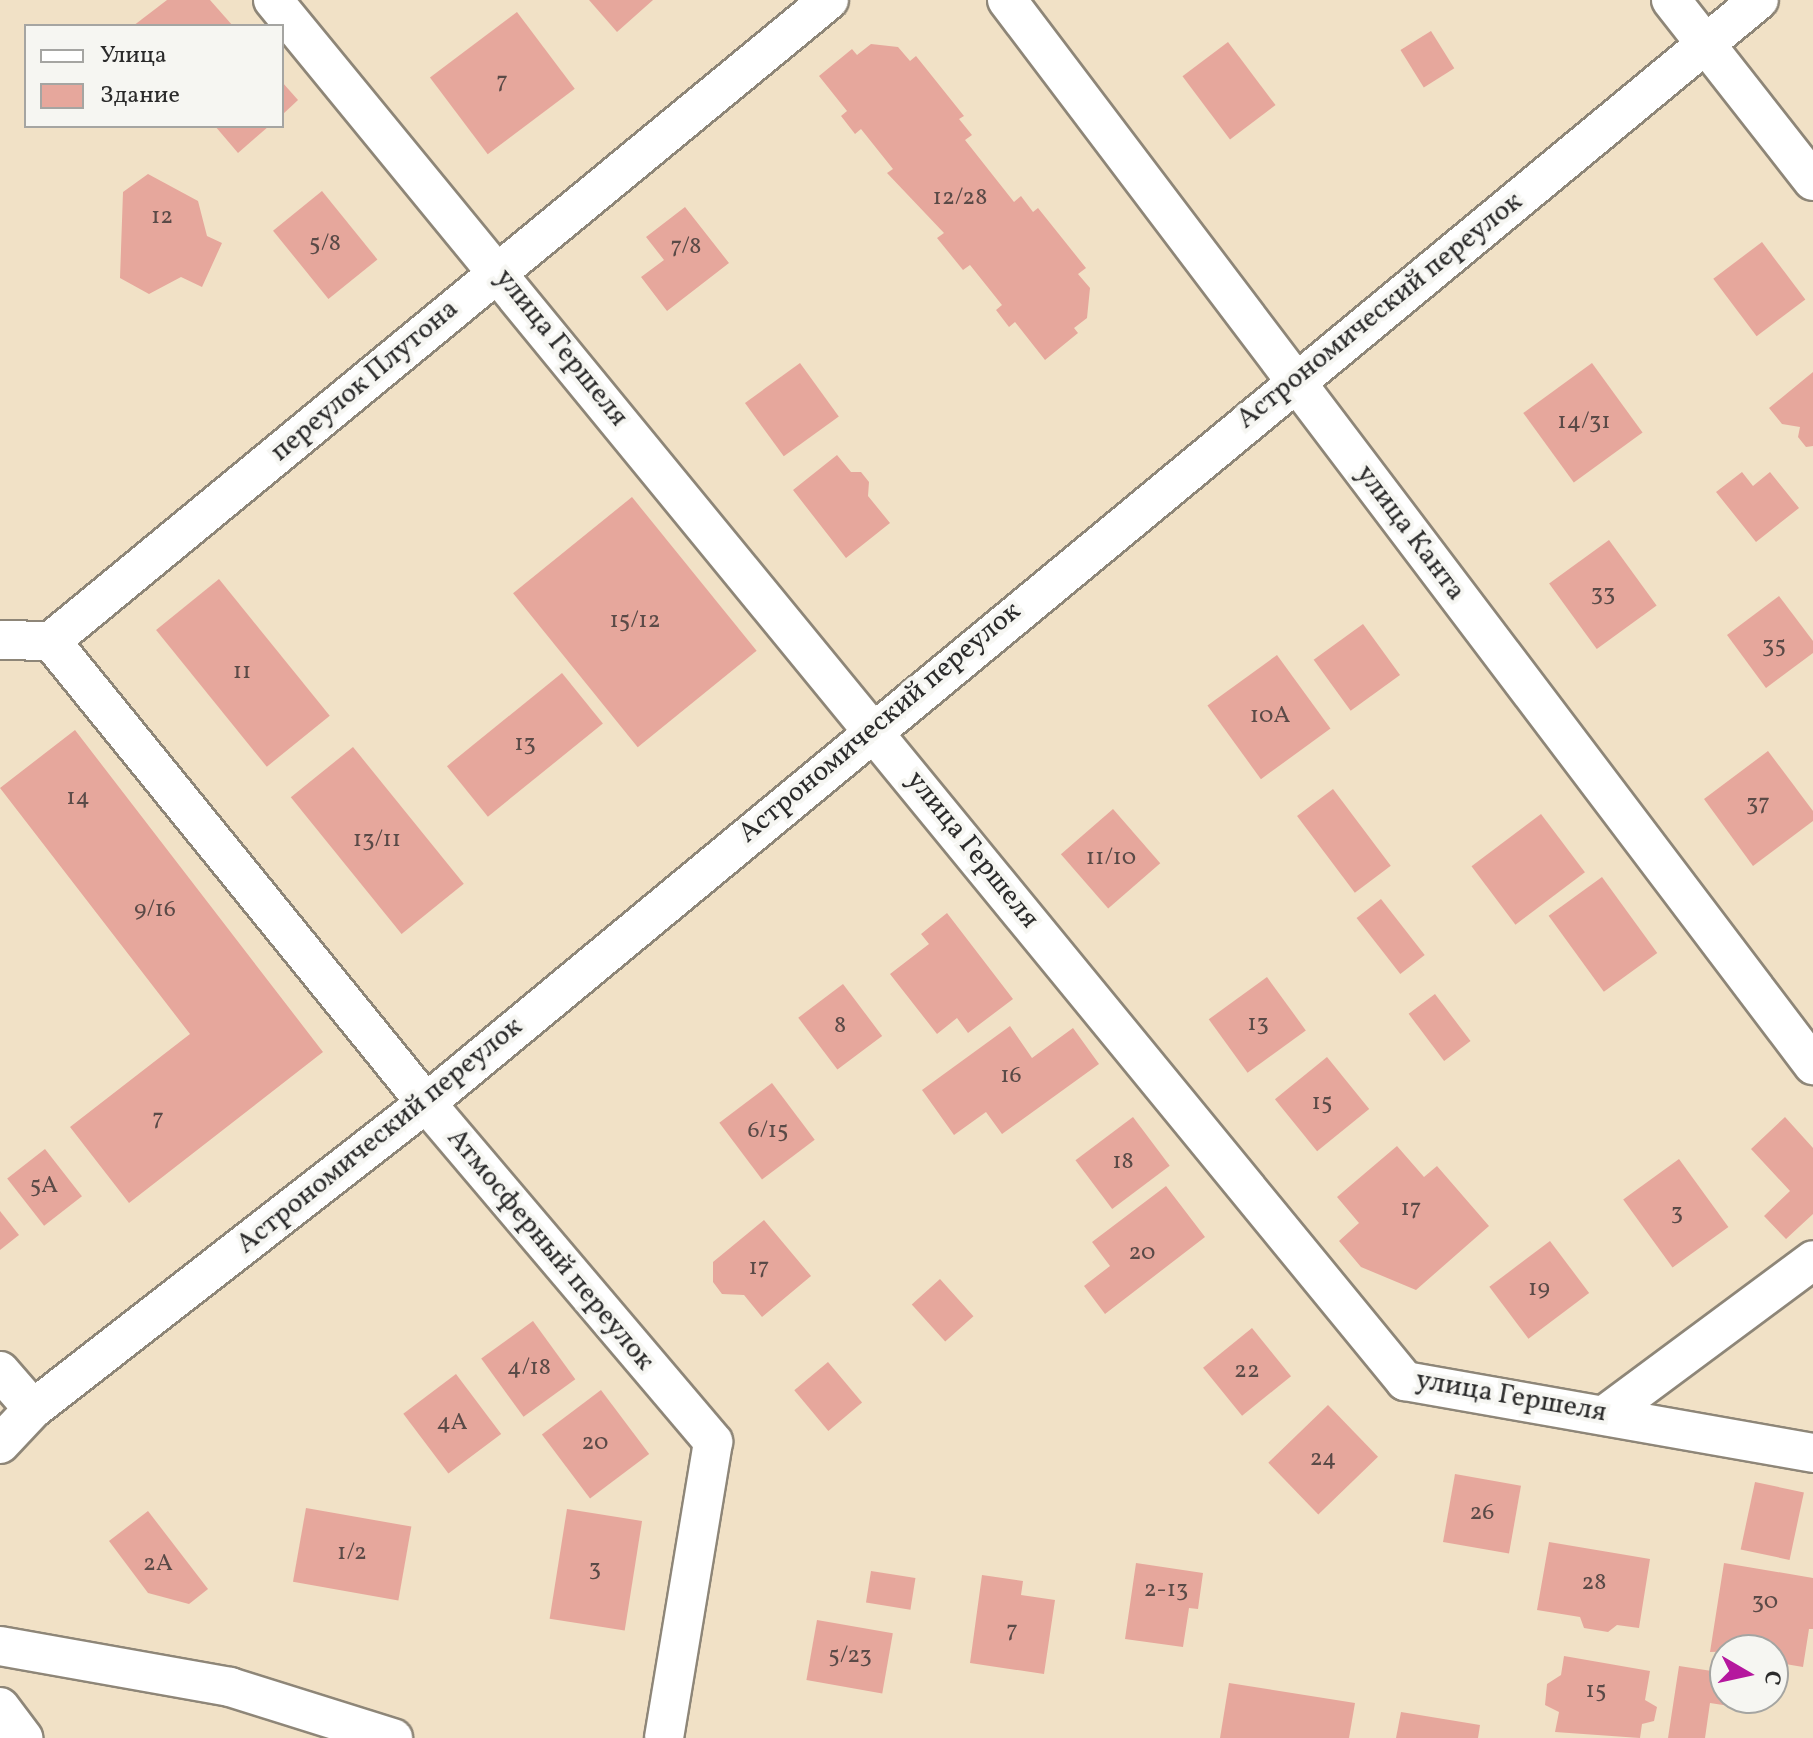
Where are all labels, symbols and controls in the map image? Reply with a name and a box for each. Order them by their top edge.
legend [24,24,284,128]
text: Улица [100,39,167,73]
house number: 7 [496,69,508,97]
text: Здание [100,79,180,113]
house number: 12/28 [933,185,987,213]
street label: Астрономический переулок [1230,185,1530,437]
house number: 12 [151,204,173,232]
house number: 5/8 [309,231,341,259]
house number: 7/8 [671,234,701,262]
street label: улица Гершеля [487,262,635,434]
street label: переулок Плутона [264,293,466,469]
house number: 14/31 [1557,409,1611,437]
street label: улица Канта [1348,458,1472,608]
house number: 33 [1591,581,1615,609]
street label: Астрономический переулок [732,595,1028,851]
house number: 15/12 [609,608,661,636]
house number: 35 [1762,633,1786,661]
house number: 11 [233,659,251,687]
house number: 10А [1250,703,1290,731]
house number: 13 [514,731,536,759]
street label: улица Гершеля [898,764,1046,936]
house number: 14 [66,785,90,813]
house number: 37 [1746,791,1770,819]
house number: 13/11 [353,827,401,855]
house number: 11/10 [1086,845,1136,873]
house number: 9/16 [134,897,176,925]
street label: Астрономический переулок [230,1010,530,1262]
house number: 13 [1247,1011,1269,1039]
house number: 8 [834,1013,846,1041]
house number: 16 [1000,1063,1022,1091]
house number: 15 [1312,1090,1332,1118]
house number: 7 [152,1106,164,1134]
house number: 6/15 [747,1118,789,1146]
street label: Атмосферный переулок [439,1122,661,1378]
house number: 18 [1112,1149,1134,1177]
house number: 5А [30,1173,58,1201]
house number: 17 [1401,1196,1421,1224]
house number: 3 [1671,1200,1683,1228]
house number: 20 [1128,1240,1156,1268]
house number: 17 [749,1255,769,1283]
house number: 19 [1528,1276,1550,1304]
house number: 4/18 [507,1355,551,1383]
house number: 22 [1234,1358,1260,1386]
street label: улица Гершеля [1413,1364,1609,1430]
house number: 4А [436,1410,468,1438]
house number: 20 [581,1430,609,1458]
house number: 24 [1310,1446,1336,1474]
house number: 26 [1469,1500,1495,1528]
house number: 1/2 [337,1540,367,1568]
house number: 2А [143,1551,173,1579]
house number: 3 [589,1556,601,1584]
house number: 28 [1581,1570,1607,1598]
house number: 2-13 [1144,1577,1188,1605]
house number: 30 [1752,1589,1778,1617]
house number: 7 [1006,1618,1018,1646]
north arrow [1709,1634,1789,1714]
house number: 5/23 [828,1643,872,1671]
text: С [1755,1668,1788,1687]
house number: 15 [1586,1678,1606,1706]

